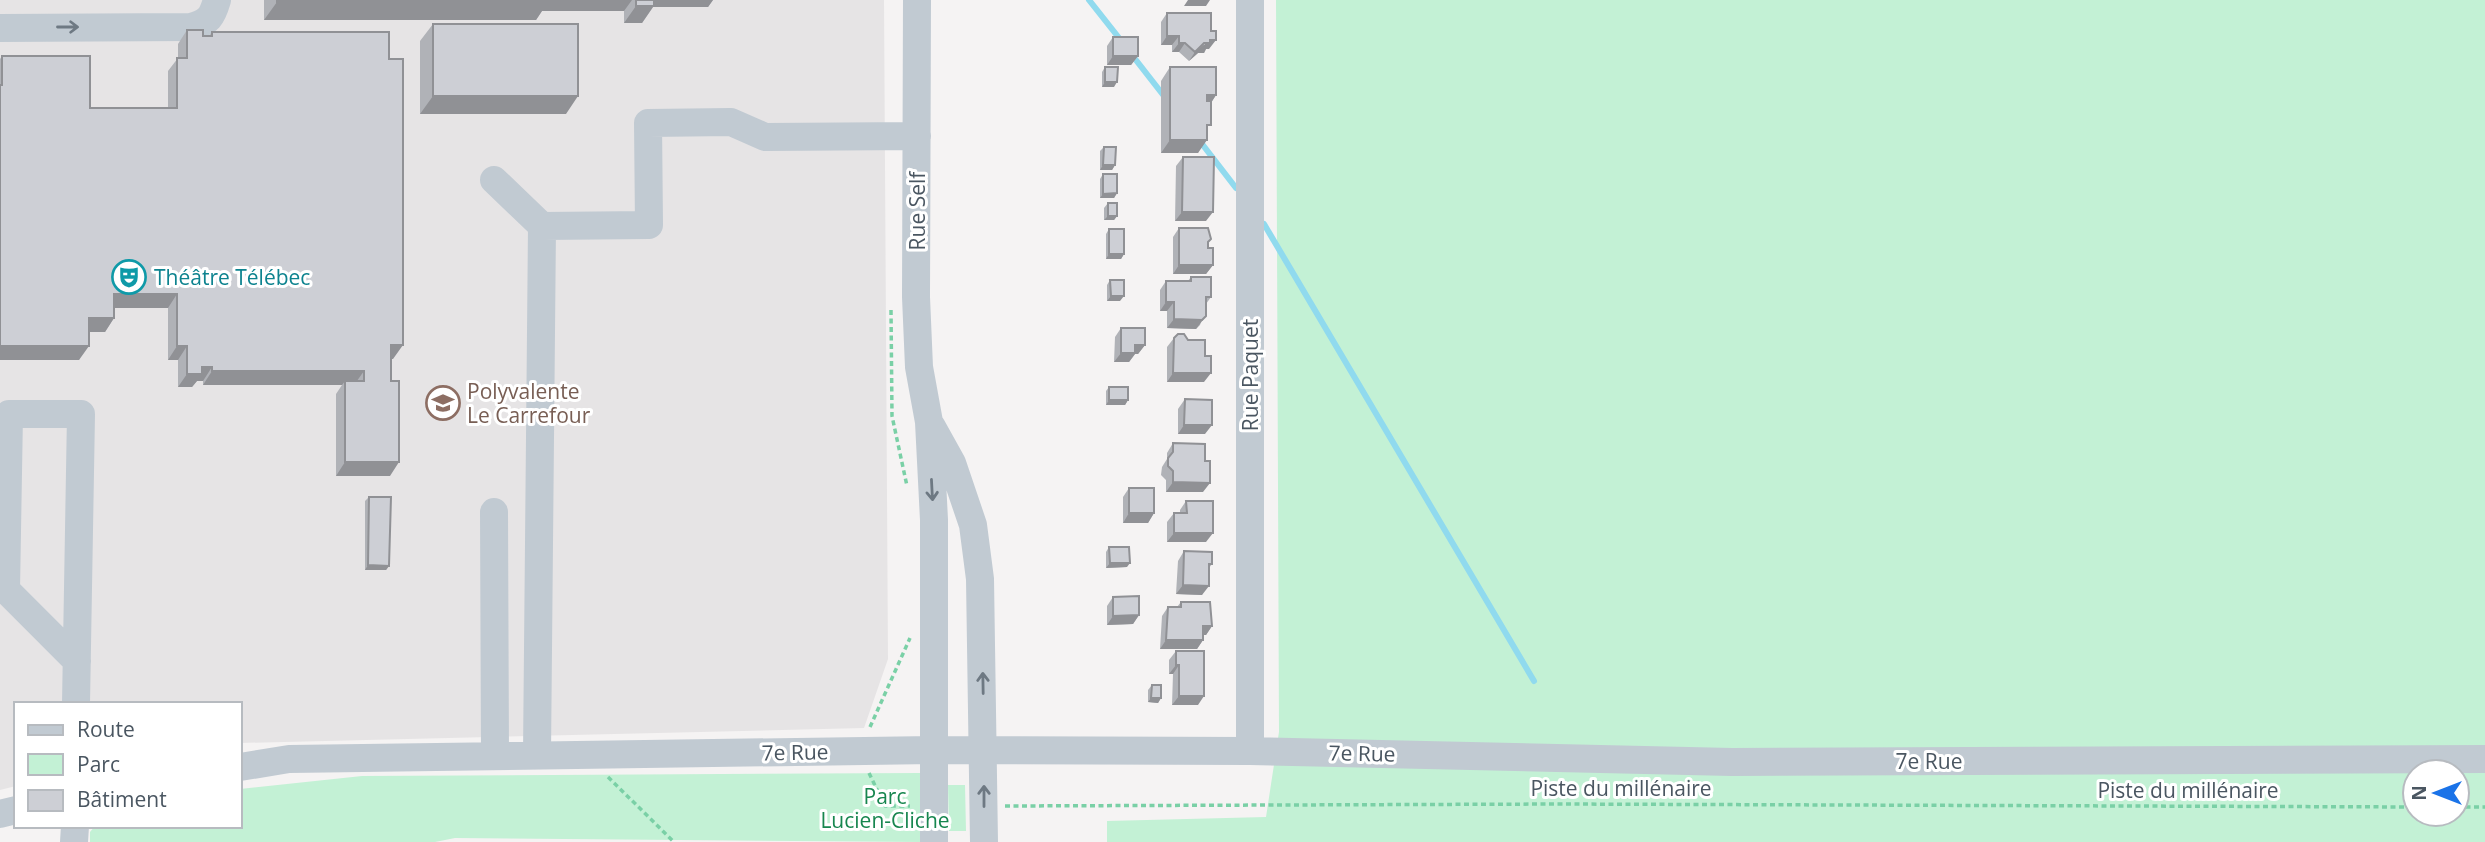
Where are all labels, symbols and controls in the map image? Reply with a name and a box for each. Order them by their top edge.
one-way arrow [56,20,79,34]
street label: Rue Self [903,170,931,250]
theatre icon: Théâtre Télébec [110,258,148,296]
place label: Théâtre Télébec [154,263,310,291]
street label: Rue Paquet [1236,319,1264,431]
place label: Polyvalente Le Carrefour [467,377,591,429]
school or university icon: Polyvalente Le Carrefour [424,384,462,422]
one-way arrow [926,478,939,501]
one-way arrow [977,671,990,694]
legend [14,702,242,828]
text: Route [77,715,135,743]
street label: 7e Rue [761,737,829,767]
street label: 7e Rue [1328,738,1396,768]
street label: 7e Rue [1896,747,1962,775]
text: Parc [77,750,120,778]
north arrow [2401,758,2471,828]
street label: Piste du millénaire [1530,774,1712,802]
street label: Piste du millénaire [2097,776,2279,804]
park label: Parc Lucien-Cliche [820,782,950,834]
text: Bâtiment [77,785,167,813]
one-way arrow [977,785,991,808]
text: N [2406,785,2432,801]

